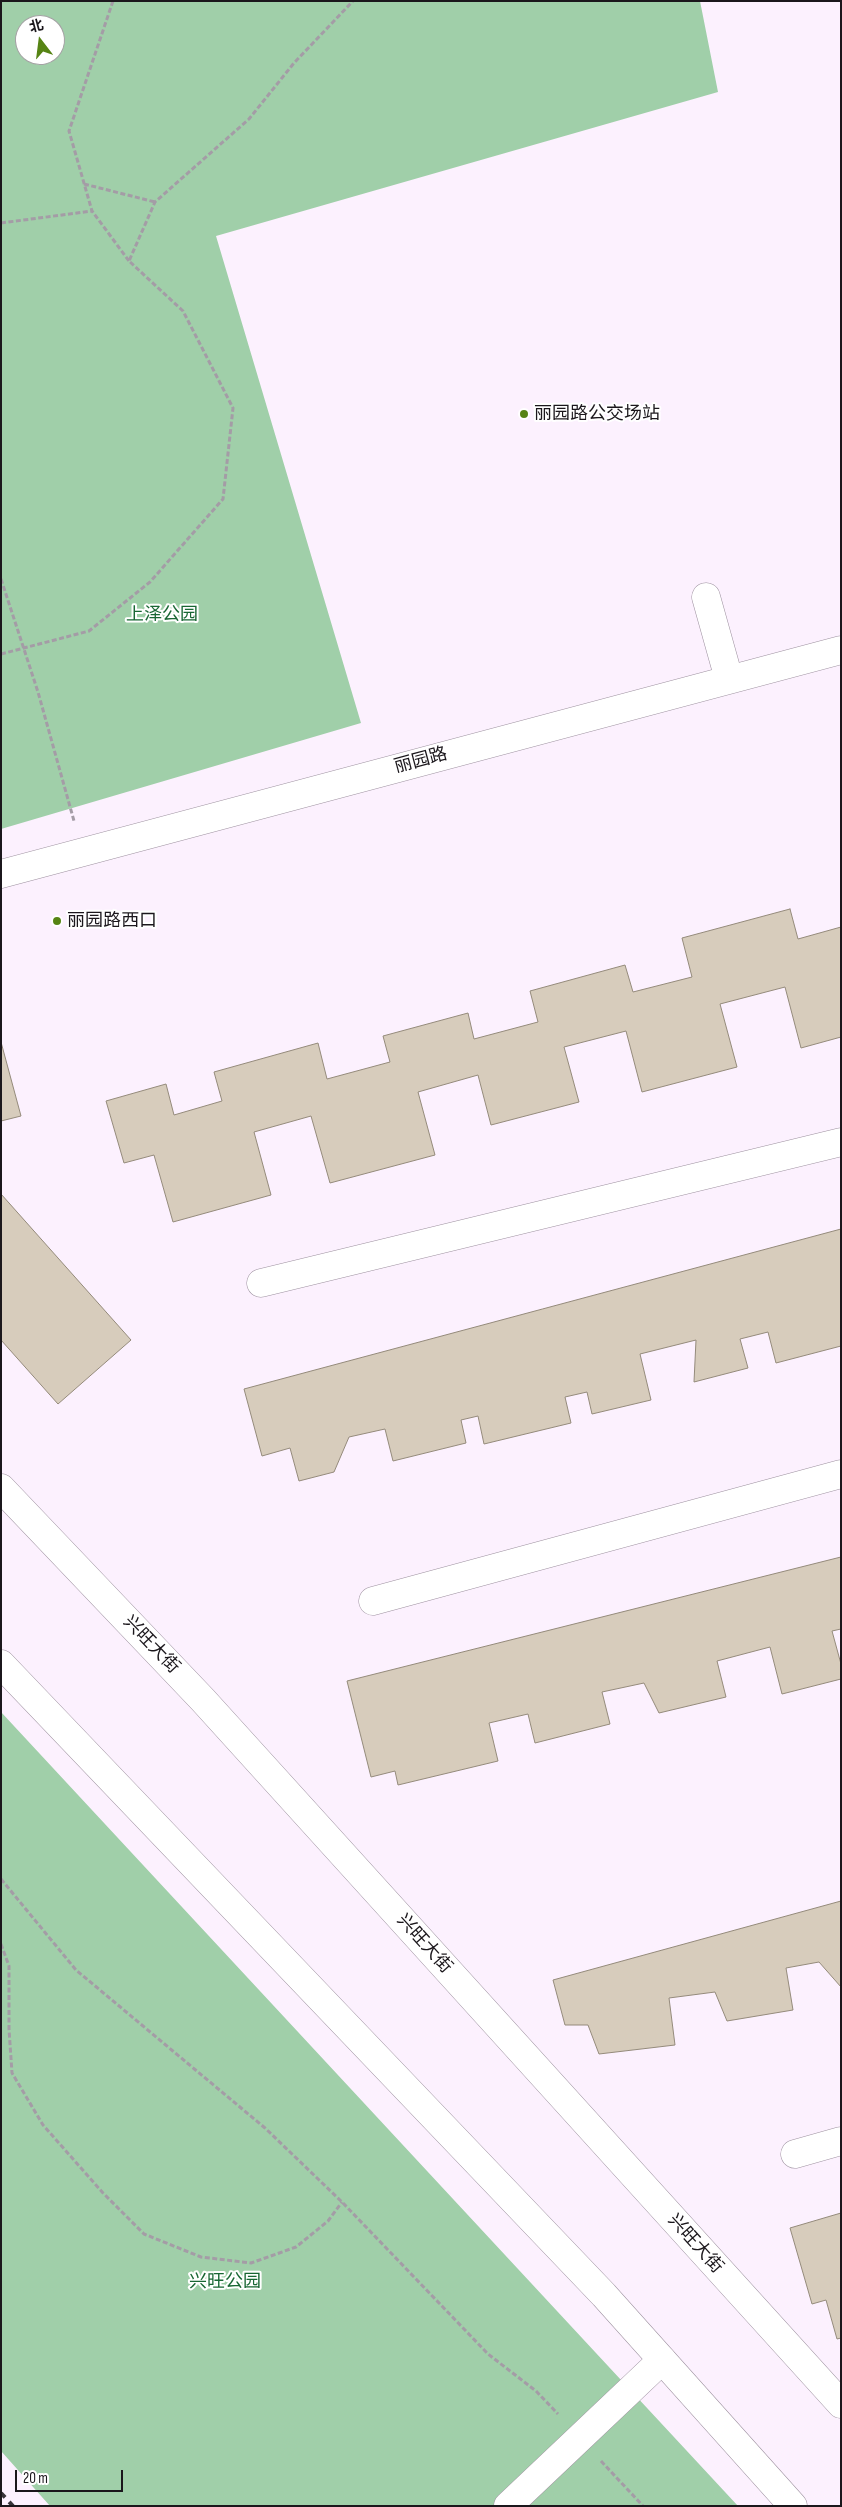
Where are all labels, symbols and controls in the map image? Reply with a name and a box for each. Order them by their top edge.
north arrow [15,15,65,65]
text: 北 [27,16,45,36]
place label: 丽园路公交场站 [534,403,660,425]
marker: 丽园路公交场站 [518,408,530,420]
park label: 上泽公园 [126,604,198,626]
street label: 丽园路 [392,744,450,778]
place label: 丽园路西口 [67,910,157,932]
marker: 丽园路西口 [51,915,63,927]
street label: 兴旺大街 [118,1612,184,1678]
street label: 兴旺大街 [392,1910,456,1978]
street label: 兴旺大街 [663,2210,727,2278]
park label: 兴旺公园 [189,2271,261,2293]
scale bar [18,2460,125,2492]
text: 20 m [23,2469,48,2488]

